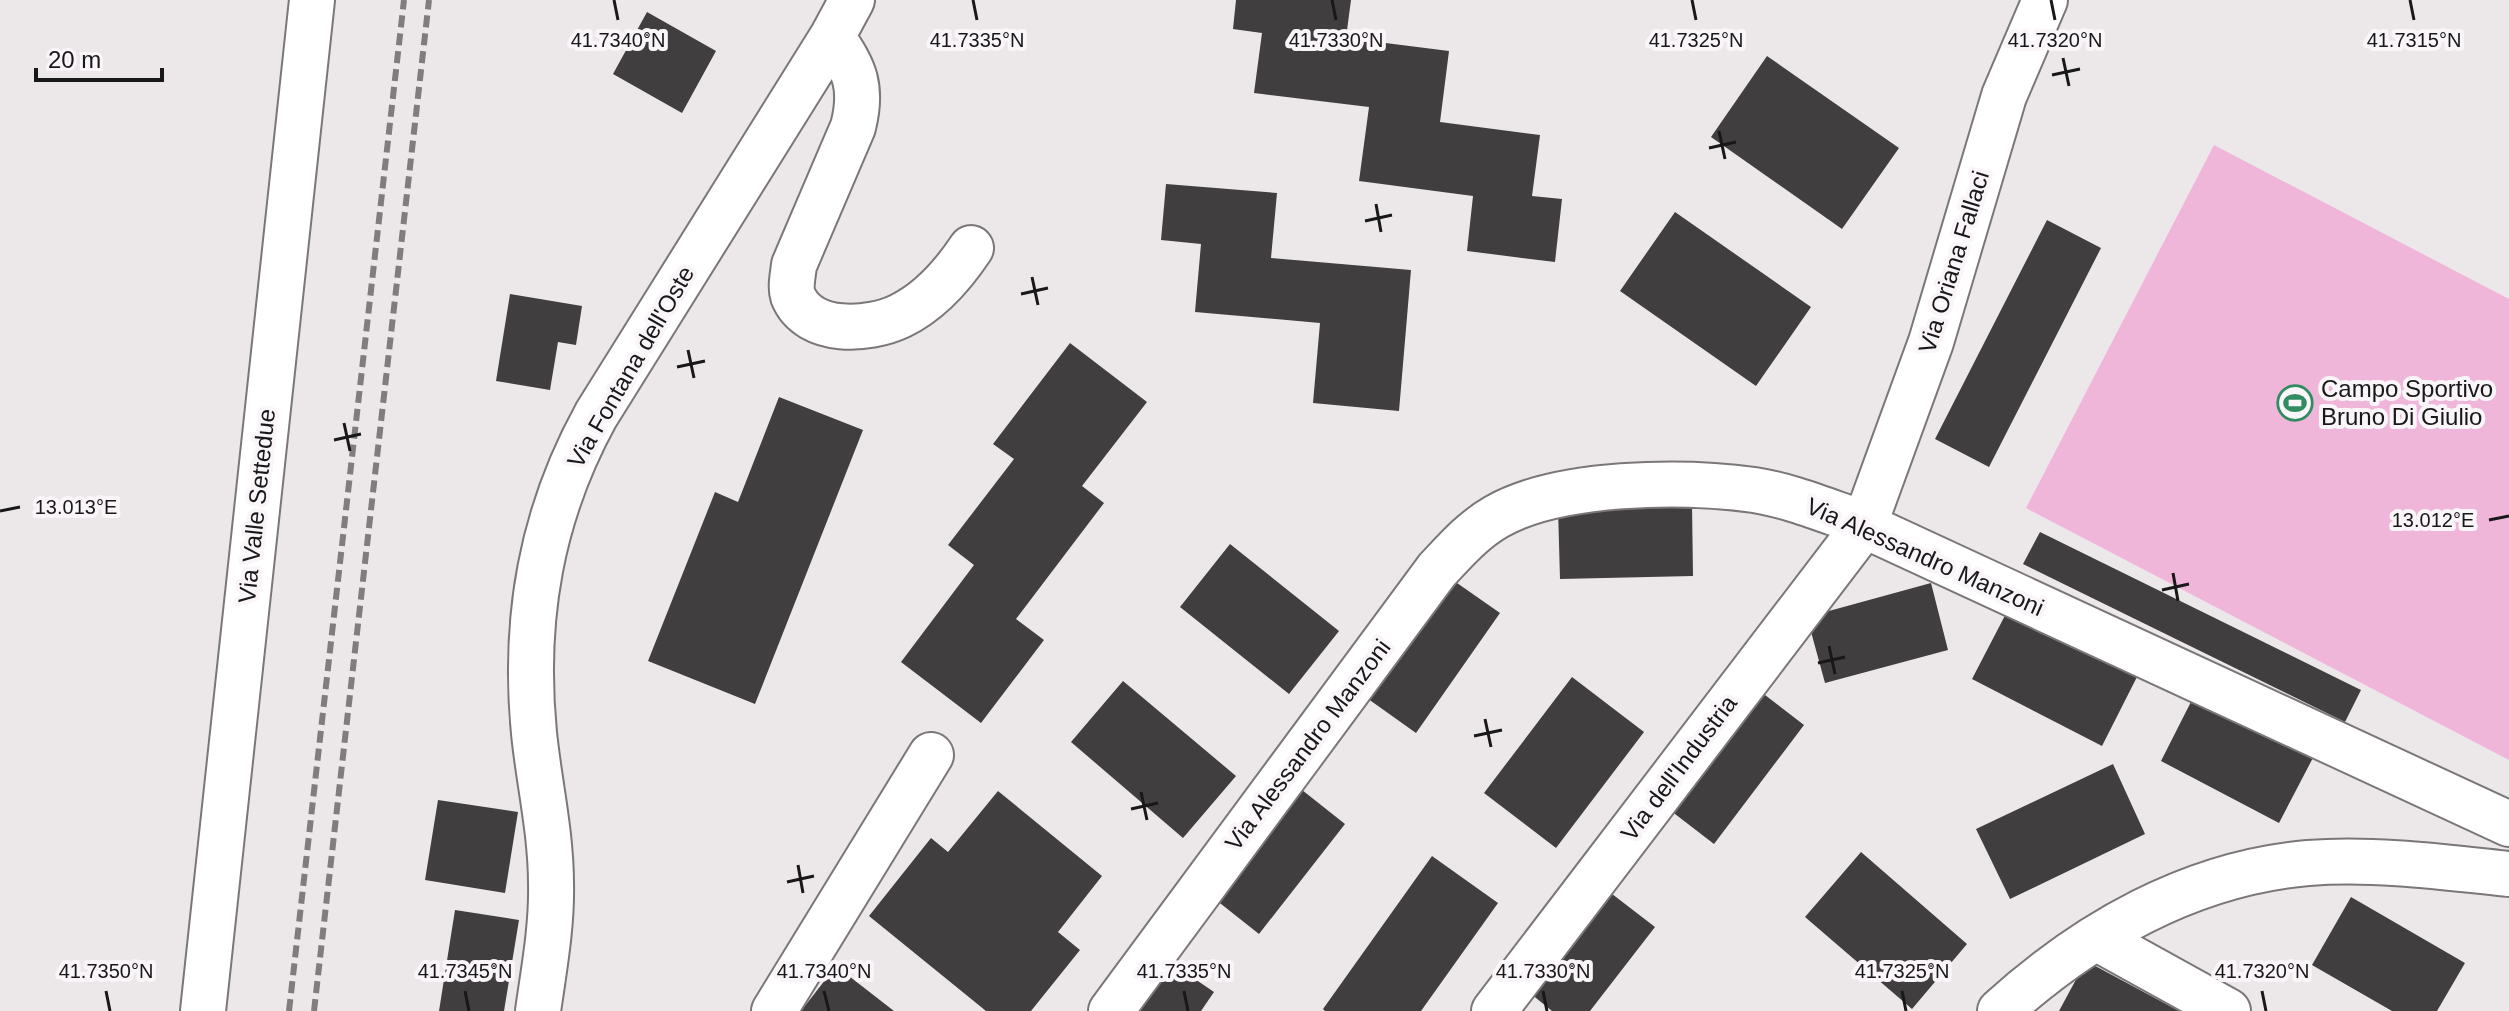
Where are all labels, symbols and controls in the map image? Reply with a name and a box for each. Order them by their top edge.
text: 41.7340°N [571,29,665,51]
text: 41.7335°N [930,29,1024,51]
text: 41.7330°N [1289,29,1383,51]
text: 41.7325°N [1649,29,1743,51]
text: 41.7320°N [2008,29,2102,51]
text: 41.7315°N [2367,29,2461,51]
scale bar [36,32,162,82]
text: 20 m [48,46,101,73]
street label: Via Oriana Fallaci [1913,168,1994,356]
street label: Via Fontana dell'Oste [562,261,699,472]
place label: Campo Sportivo Bruno Di Giulio [2321,375,2493,430]
sports icon: Campo Sportivo Bruno Di Giulio [2276,384,2314,422]
street label: Via Valle Settedue [233,407,280,604]
street label: Via Alessandro Manzoni [1802,492,2048,621]
text: 13.013°E [35,496,117,518]
text: 13.012°E [2392,509,2474,531]
street label: Via Alessandro Manzoni [1219,634,1396,855]
street label: Via dell'Industria [1615,689,1742,846]
text: 41.7350°N [59,960,153,982]
text: 41.7345°N [418,960,512,982]
text: 41.7340°N [777,960,871,982]
text: 41.7335°N [1137,960,1231,982]
text: 41.7330°N [1496,960,1590,982]
text: 41.7325°N [1855,960,1949,982]
text: 41.7320°N [2215,960,2309,982]

